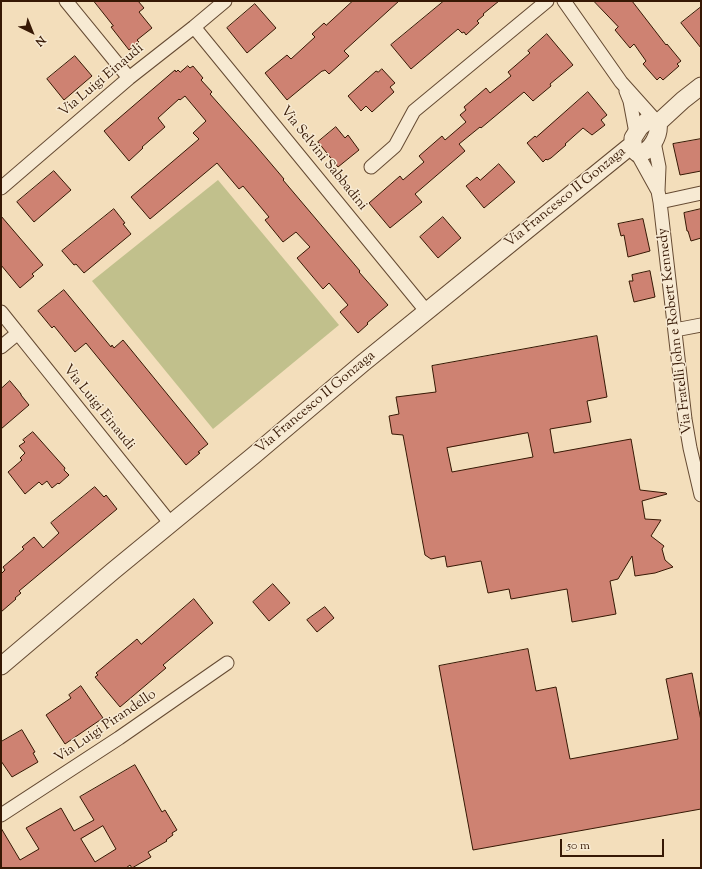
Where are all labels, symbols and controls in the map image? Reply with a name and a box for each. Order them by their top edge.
north arrow [12,12,52,52]
text: N [32,32,49,50]
street label: Via Luigi Einaudi [56,41,148,121]
street label: Via Selvini Sabbadini [276,104,370,214]
street label: Via Francesco II Gonzaga [502,144,630,252]
street label: Via Fratelli John e Robert Kennedy [655,227,697,435]
street label: Via Francesco II Gonzaga [253,348,379,458]
street label: Via Luigi Einaudi [58,362,138,454]
street label: Via Luigi Pirandello [52,687,160,767]
scale bar [562,831,666,857]
text: 50 m [567,837,590,855]

